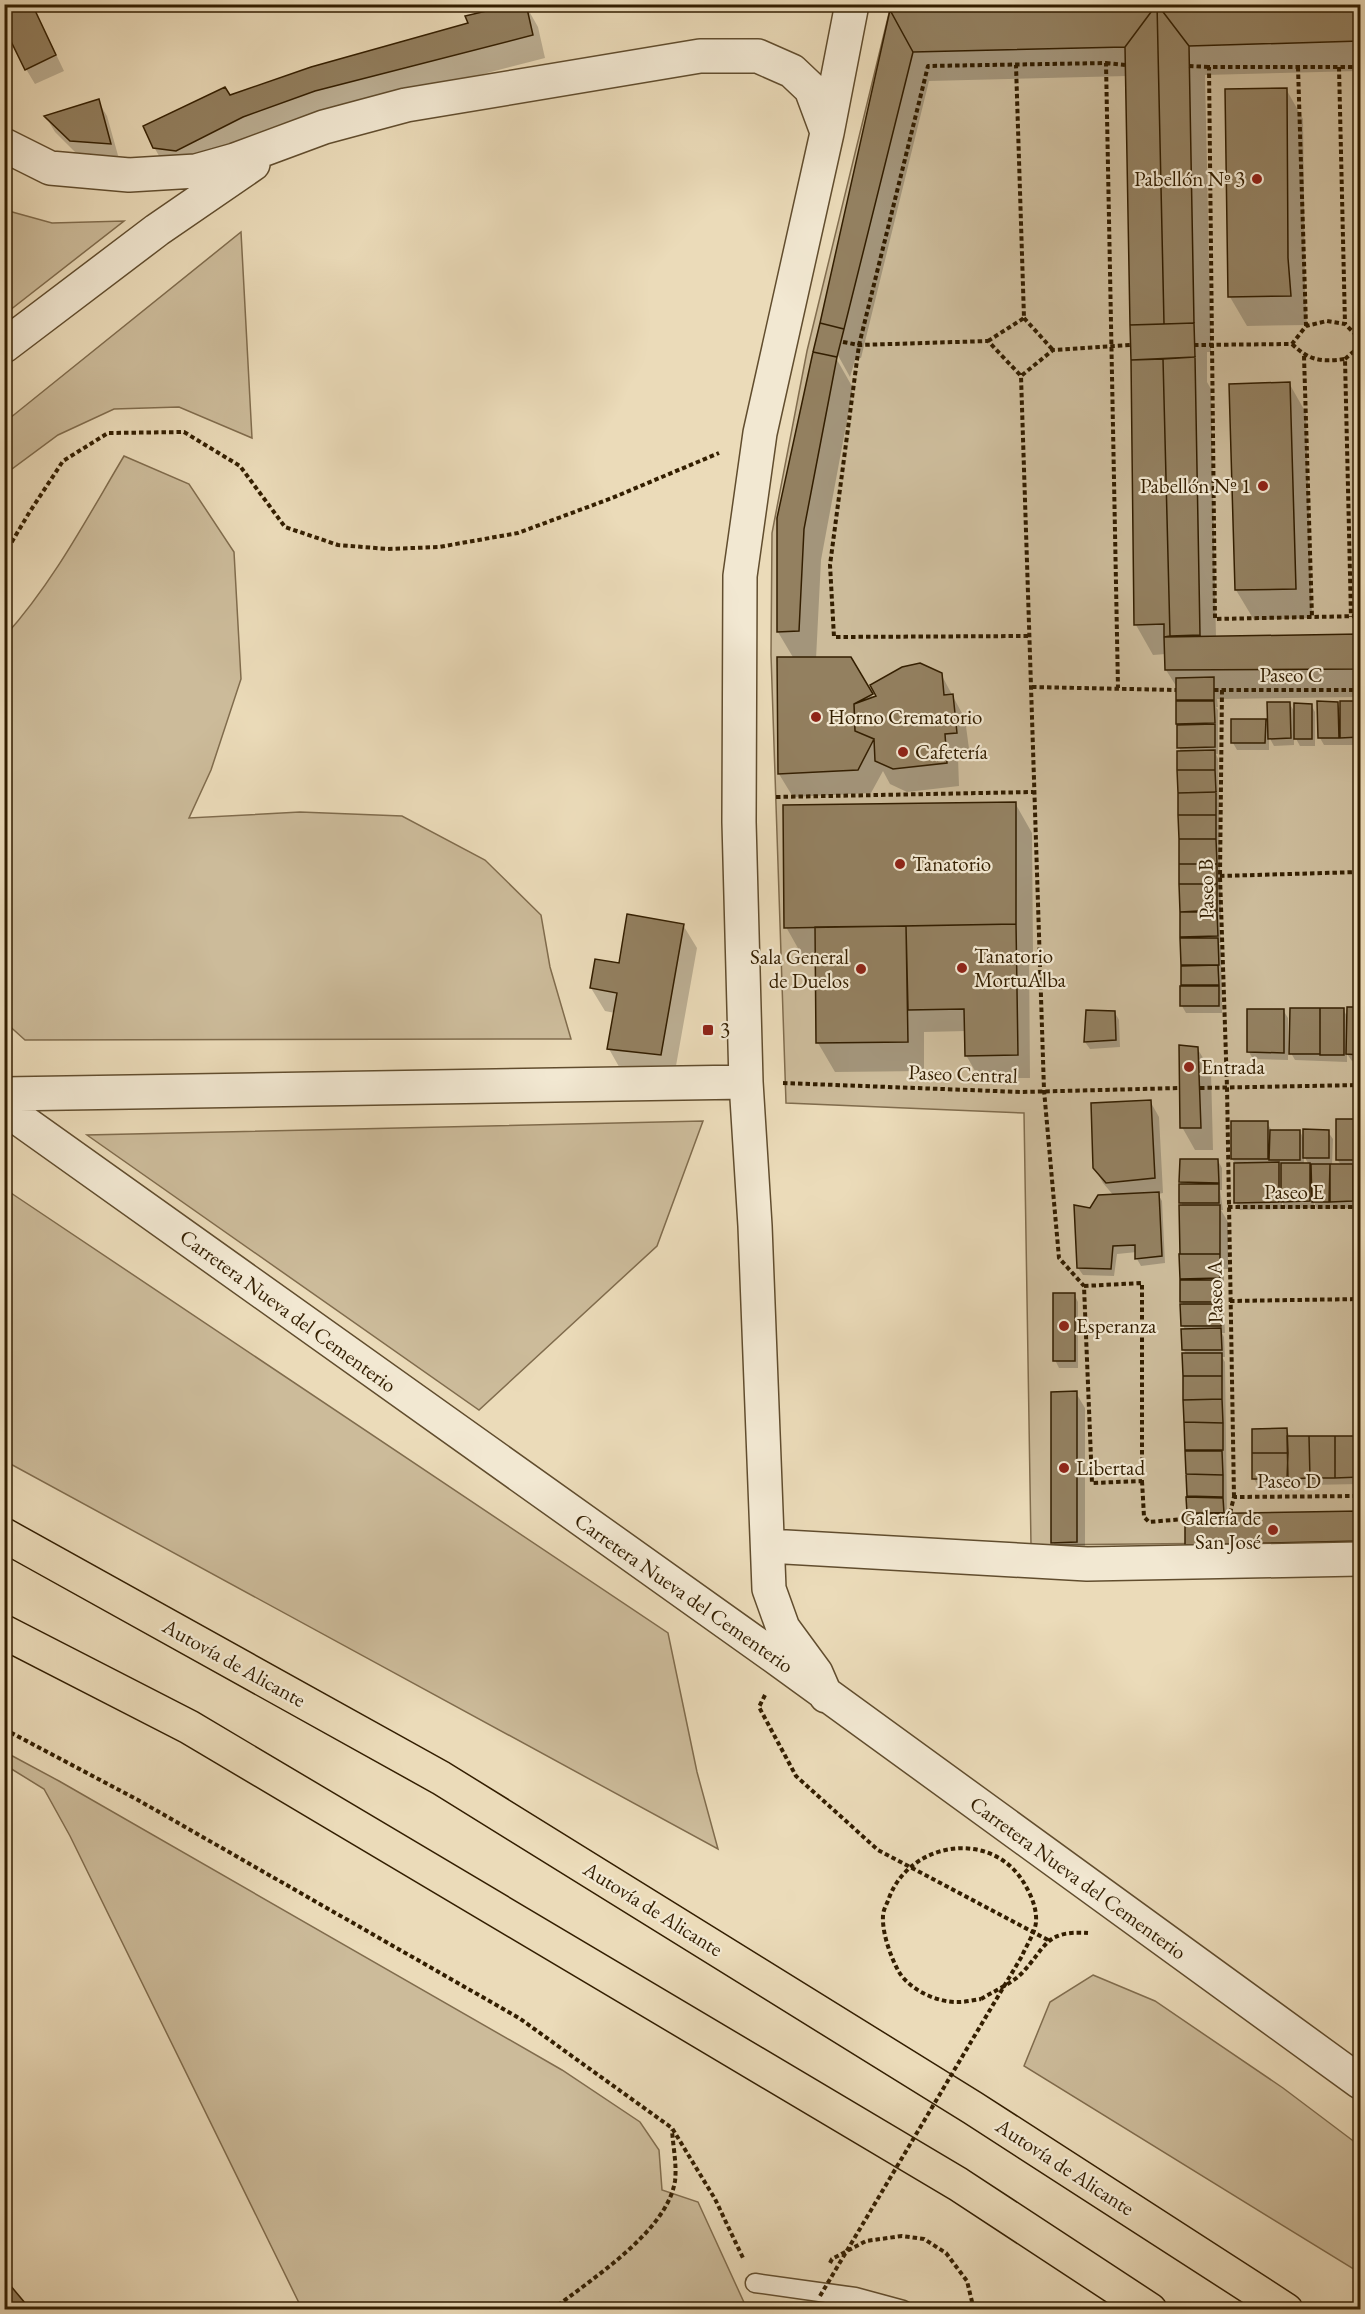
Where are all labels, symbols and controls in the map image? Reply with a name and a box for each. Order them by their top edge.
place label: Pabellón Nº 3 [1134,165,1245,192]
marker: Pabellón Nº 3 [1250,172,1264,186]
place label: Pabellón Nº 1 [1140,472,1251,499]
marker: Pabellón Nº 1 [1256,479,1270,493]
street label: Paseo C [1259,661,1323,688]
place label: Horno Crematorio [828,703,982,730]
marker: Horno Crematorio [809,710,823,724]
place label: Cafetería [915,738,989,765]
marker: Cafetería [896,745,910,759]
place label: Tanatorio [912,850,991,877]
marker: Tanatorio [893,857,907,871]
street label: Paseo B [1191,858,1220,920]
place label: Tanatorio MortuAlba [974,942,1067,993]
place label: Sala General de Duelos [750,943,849,994]
marker: Tanatorio MortuAlba [955,961,969,975]
marker: Sala General de Duelos [854,962,868,976]
place label: 3 [720,1016,730,1043]
marker: 3 [701,1023,715,1037]
place label: Entrada [1201,1053,1266,1080]
street label: Paseo Central [908,1058,1018,1089]
marker: Entrada [1182,1060,1196,1074]
street label: Paseo E [1264,1178,1324,1205]
street label: Carretera Nueva del Cementerio [175,1223,402,1398]
street label: Paseo A [1200,1260,1229,1324]
place label: Esperanza [1076,1312,1157,1339]
marker: Esperanza [1057,1319,1071,1333]
place label: Libertad [1076,1454,1145,1481]
marker: Libertad [1057,1461,1071,1475]
street label: Paseo D [1257,1467,1321,1494]
place label: Galería de San José [1181,1504,1261,1555]
street label: Carretera Nueva del Cementerio [569,1507,799,1679]
marker: Galería de San José [1266,1523,1280,1537]
street label: Autovía de Alicante [157,1612,311,1713]
street label: Carretera Nueva del Cementerio [965,1790,1192,1965]
street label: Autovía de Alicante [578,1854,728,1962]
street label: Autovía de Alicante [990,2111,1139,2221]

